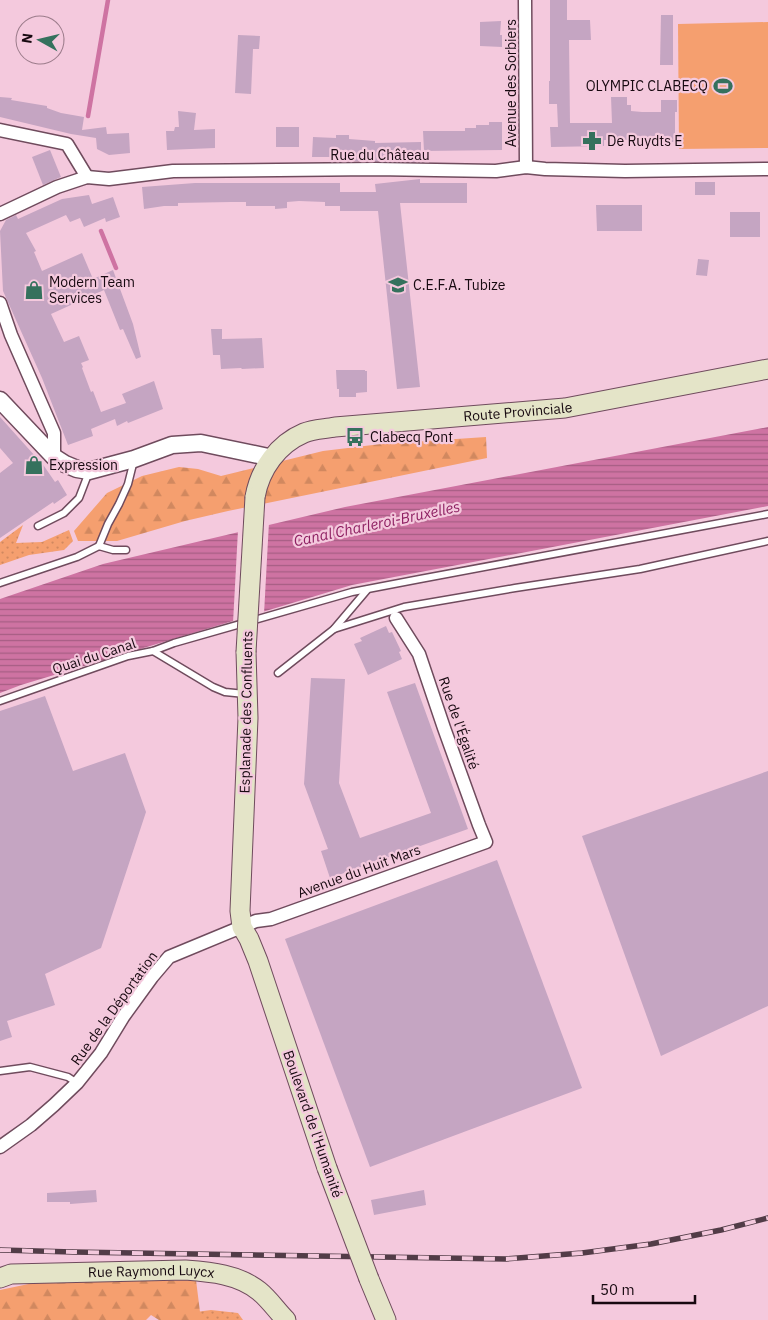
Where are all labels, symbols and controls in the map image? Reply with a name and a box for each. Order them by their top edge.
north arrow [15,15,65,65]
street label: Avenue des Sorbiers [502,19,520,147]
text: N [18,32,37,44]
sports icon: OLYMPIC CLABECQ [712,75,734,97]
place label: OLYMPIC CLABECQ [586,77,708,95]
pharmacy icon: De Ruydts E [581,130,603,152]
place label: De Ruydts E [607,132,683,150]
street label: Rue du Château [330,146,430,164]
place label: Modern Team Services [49,273,135,307]
school or university icon: C.E.F.A. Tubize [387,274,409,296]
place label: C.E.F.A. Tubize [413,276,506,294]
shop icon: Modern Team Services [23,279,45,301]
street label: Route Provinciale [463,398,574,425]
bus stop icon: Clabecq Pont [344,426,366,448]
place label: Clabecq Pont [370,428,453,446]
shop icon: Expression [23,454,45,476]
place label: Expression [49,456,118,474]
water label: Canal Charleroi-Bruxelles [292,497,462,550]
street label: Esplanade des Confluents [236,630,256,794]
street label: Quai du Canal [50,634,138,678]
street label: Rue de l'Égalité [435,674,484,772]
street label: Avenue du Huit Mars [295,840,423,902]
street label: Rue de la Déportation [67,948,161,1068]
street label: Boulevard de l'Humanité [279,1048,347,1200]
street label: Rue Raymond Luycx [88,1261,216,1282]
scale bar [593,1272,696,1304]
text: 50 m [600,1280,635,1299]

